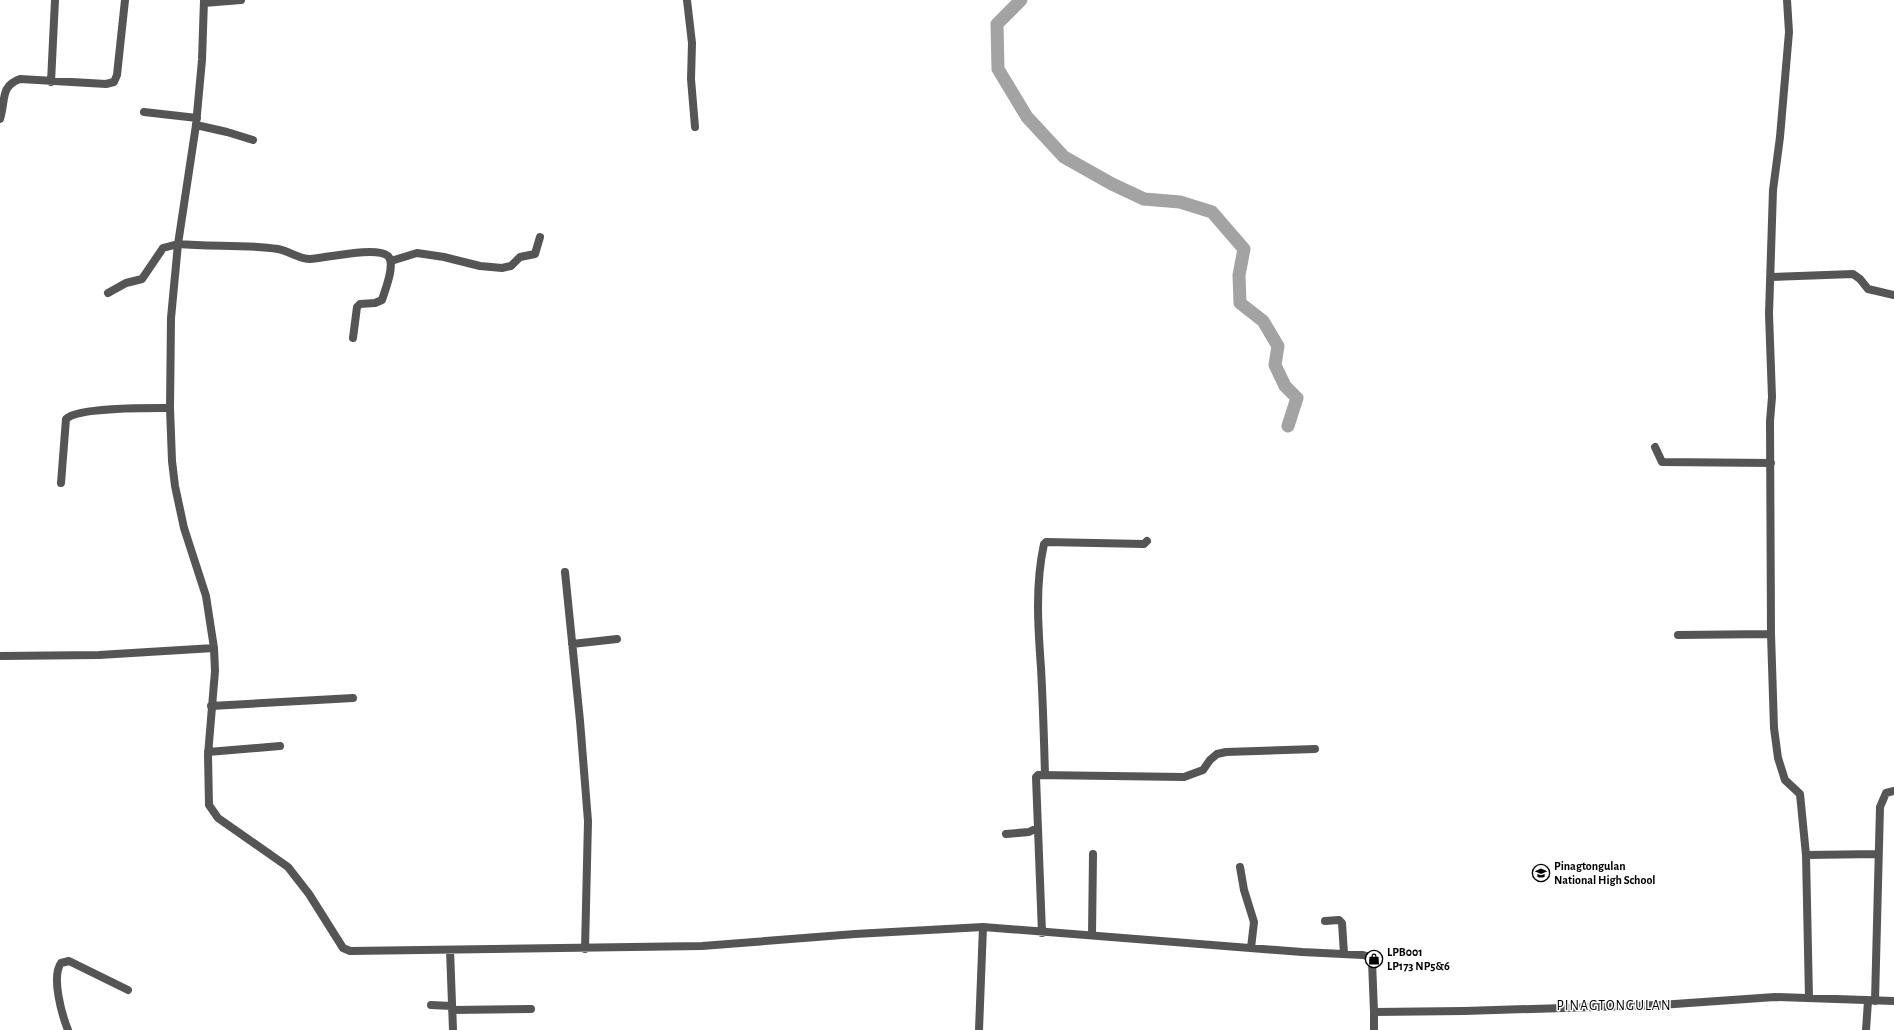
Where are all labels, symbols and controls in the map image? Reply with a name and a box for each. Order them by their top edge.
place label: Pinagtongulan National High School [1554,860,1656,886]
school or university icon: Pinagtongulan National High School [1531,863,1551,883]
place label: LPB001 LP173 NP5&6 [1387,946,1450,972]
shop icon: LPB001 LP173 NP5&6 [1364,949,1384,969]
district label: PINAGTONGULAN [1556,999,1672,1013]

